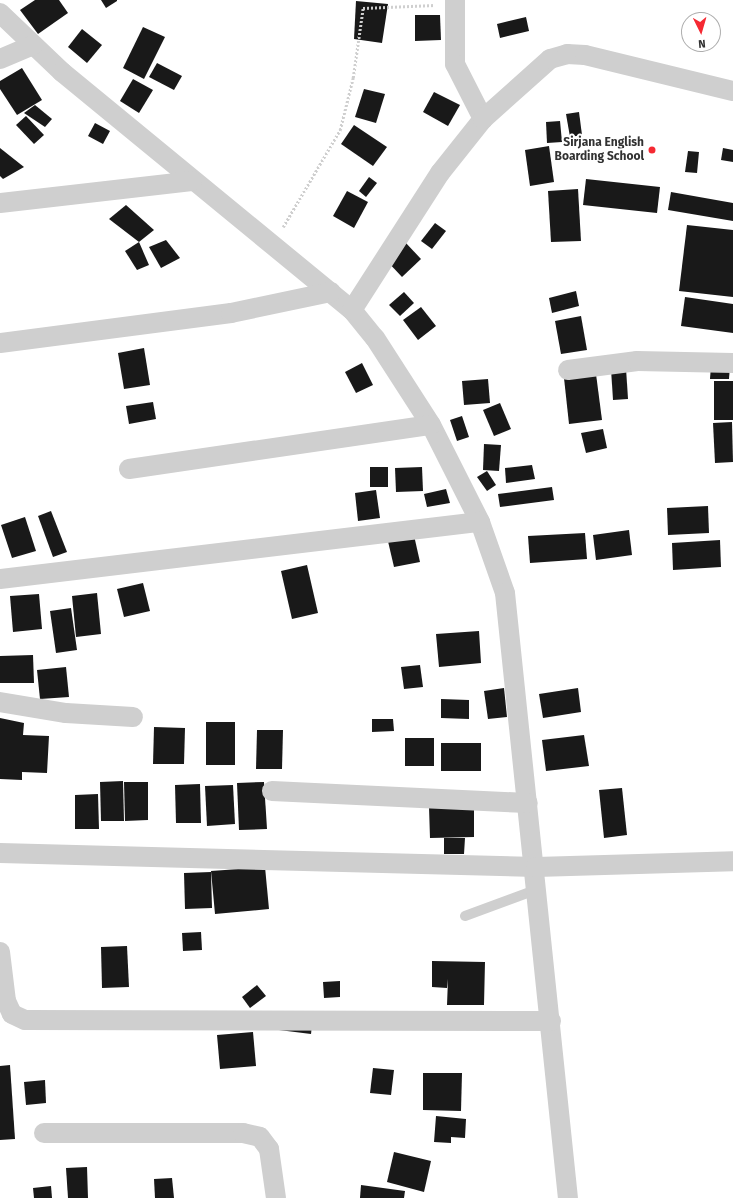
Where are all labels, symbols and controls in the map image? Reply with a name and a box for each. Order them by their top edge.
north arrow [681,12,721,52]
text: N [698,37,706,50]
place label: Sirjana English Boarding School [555,136,644,164]
marker: Sirjana English Boarding School [647,145,657,155]

